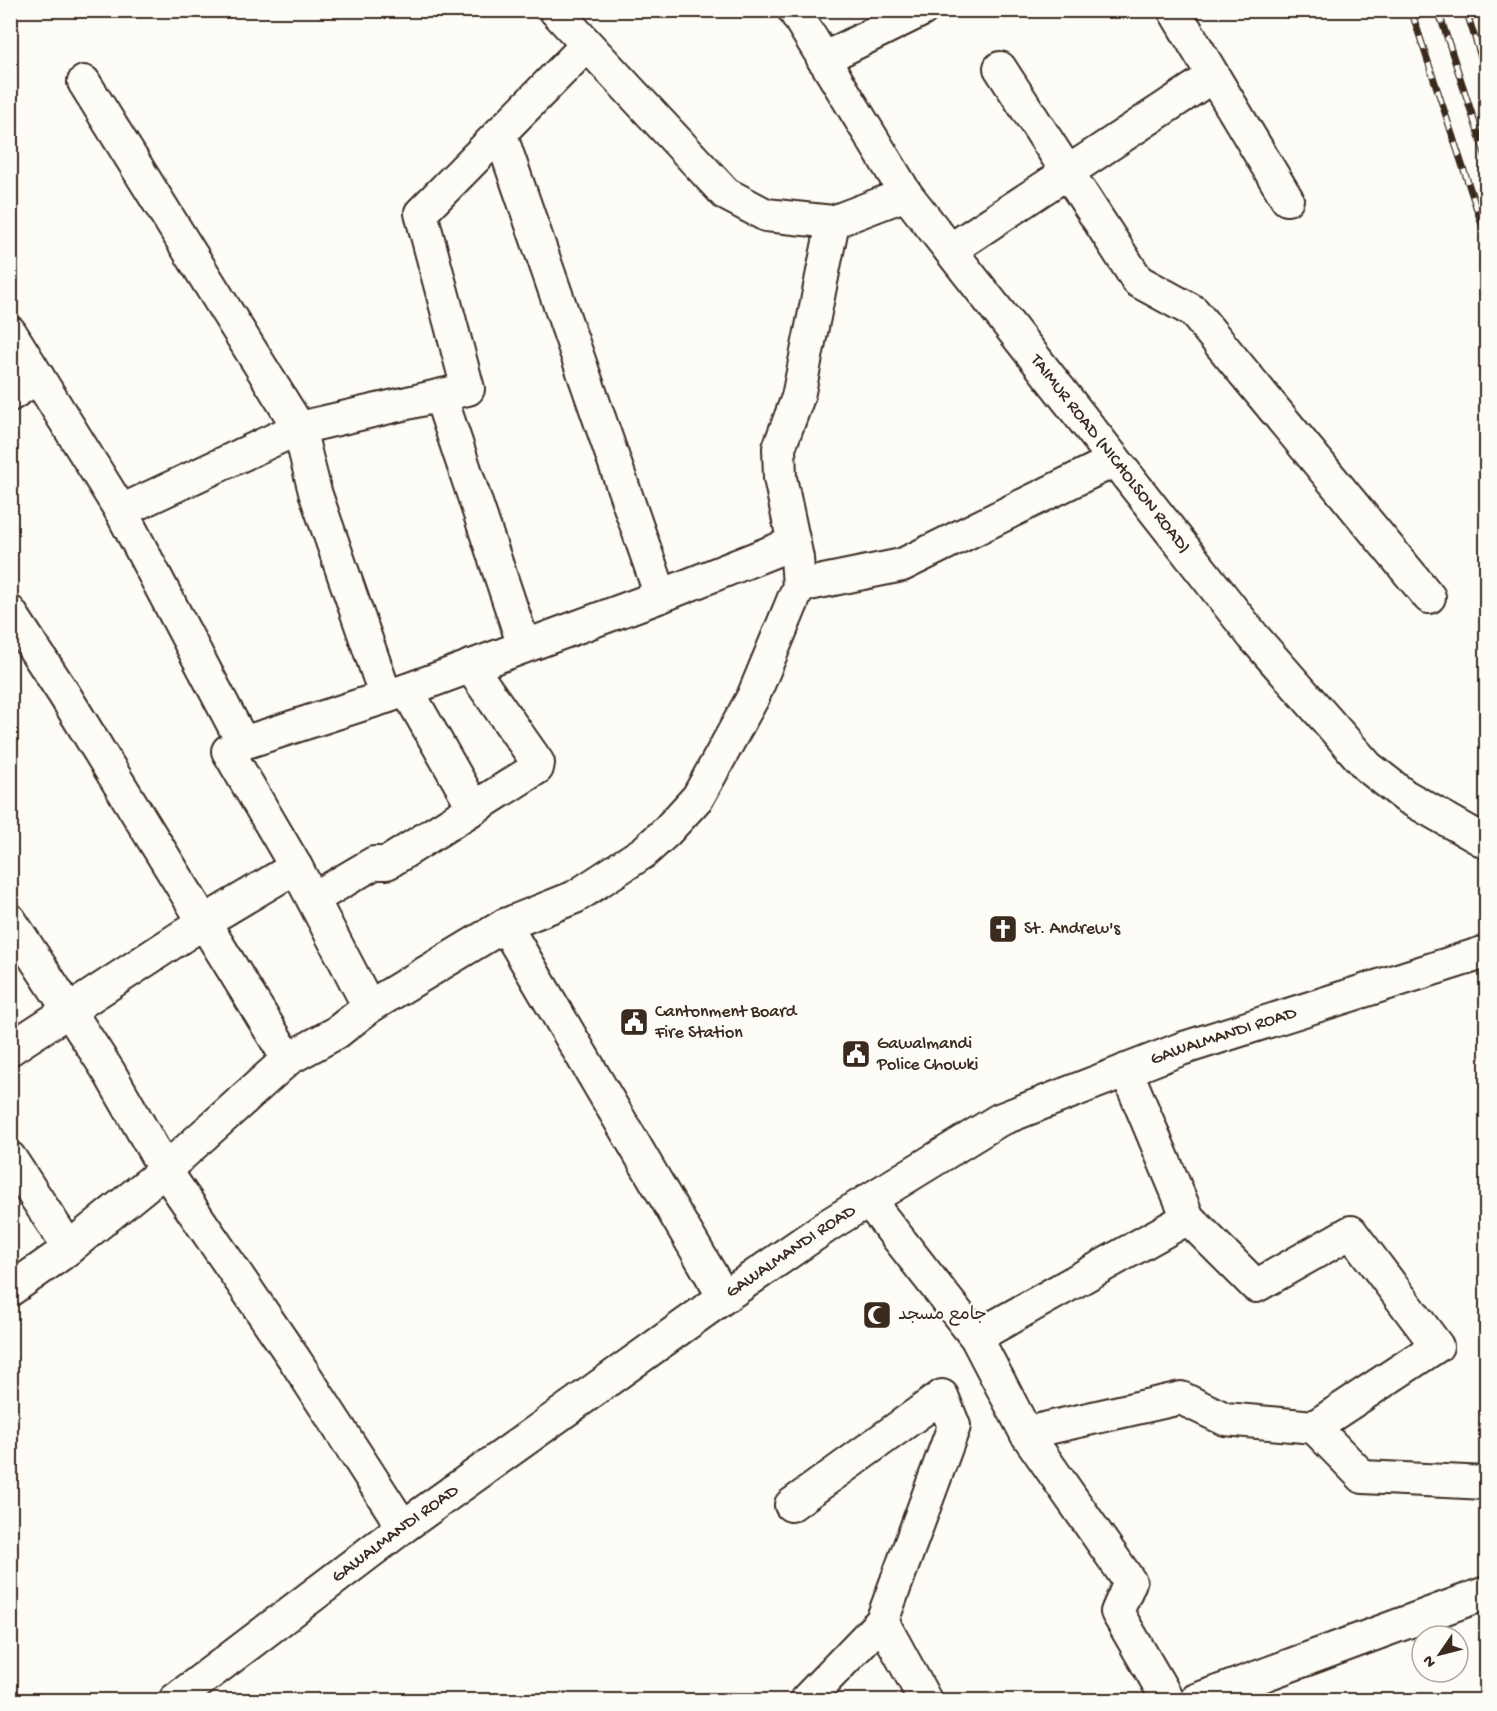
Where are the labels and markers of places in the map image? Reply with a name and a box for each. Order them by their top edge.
church icon: St. Andrew's [987,913,1019,945]
place label: St. Andrew's [1024,919,1122,940]
place label: Cantonment Board Fire Station [654,1002,798,1044]
public building icon: Cantonment Board Fire Station [618,1006,650,1038]
place label: Gawalmandi Police Chowki [876,1034,979,1076]
public building icon: Gawalmandi Police Chowki [840,1038,872,1070]
mosque icon: جامع مسجد [861,1299,893,1331]
place label: جامع مسجد [898,1305,987,1326]

